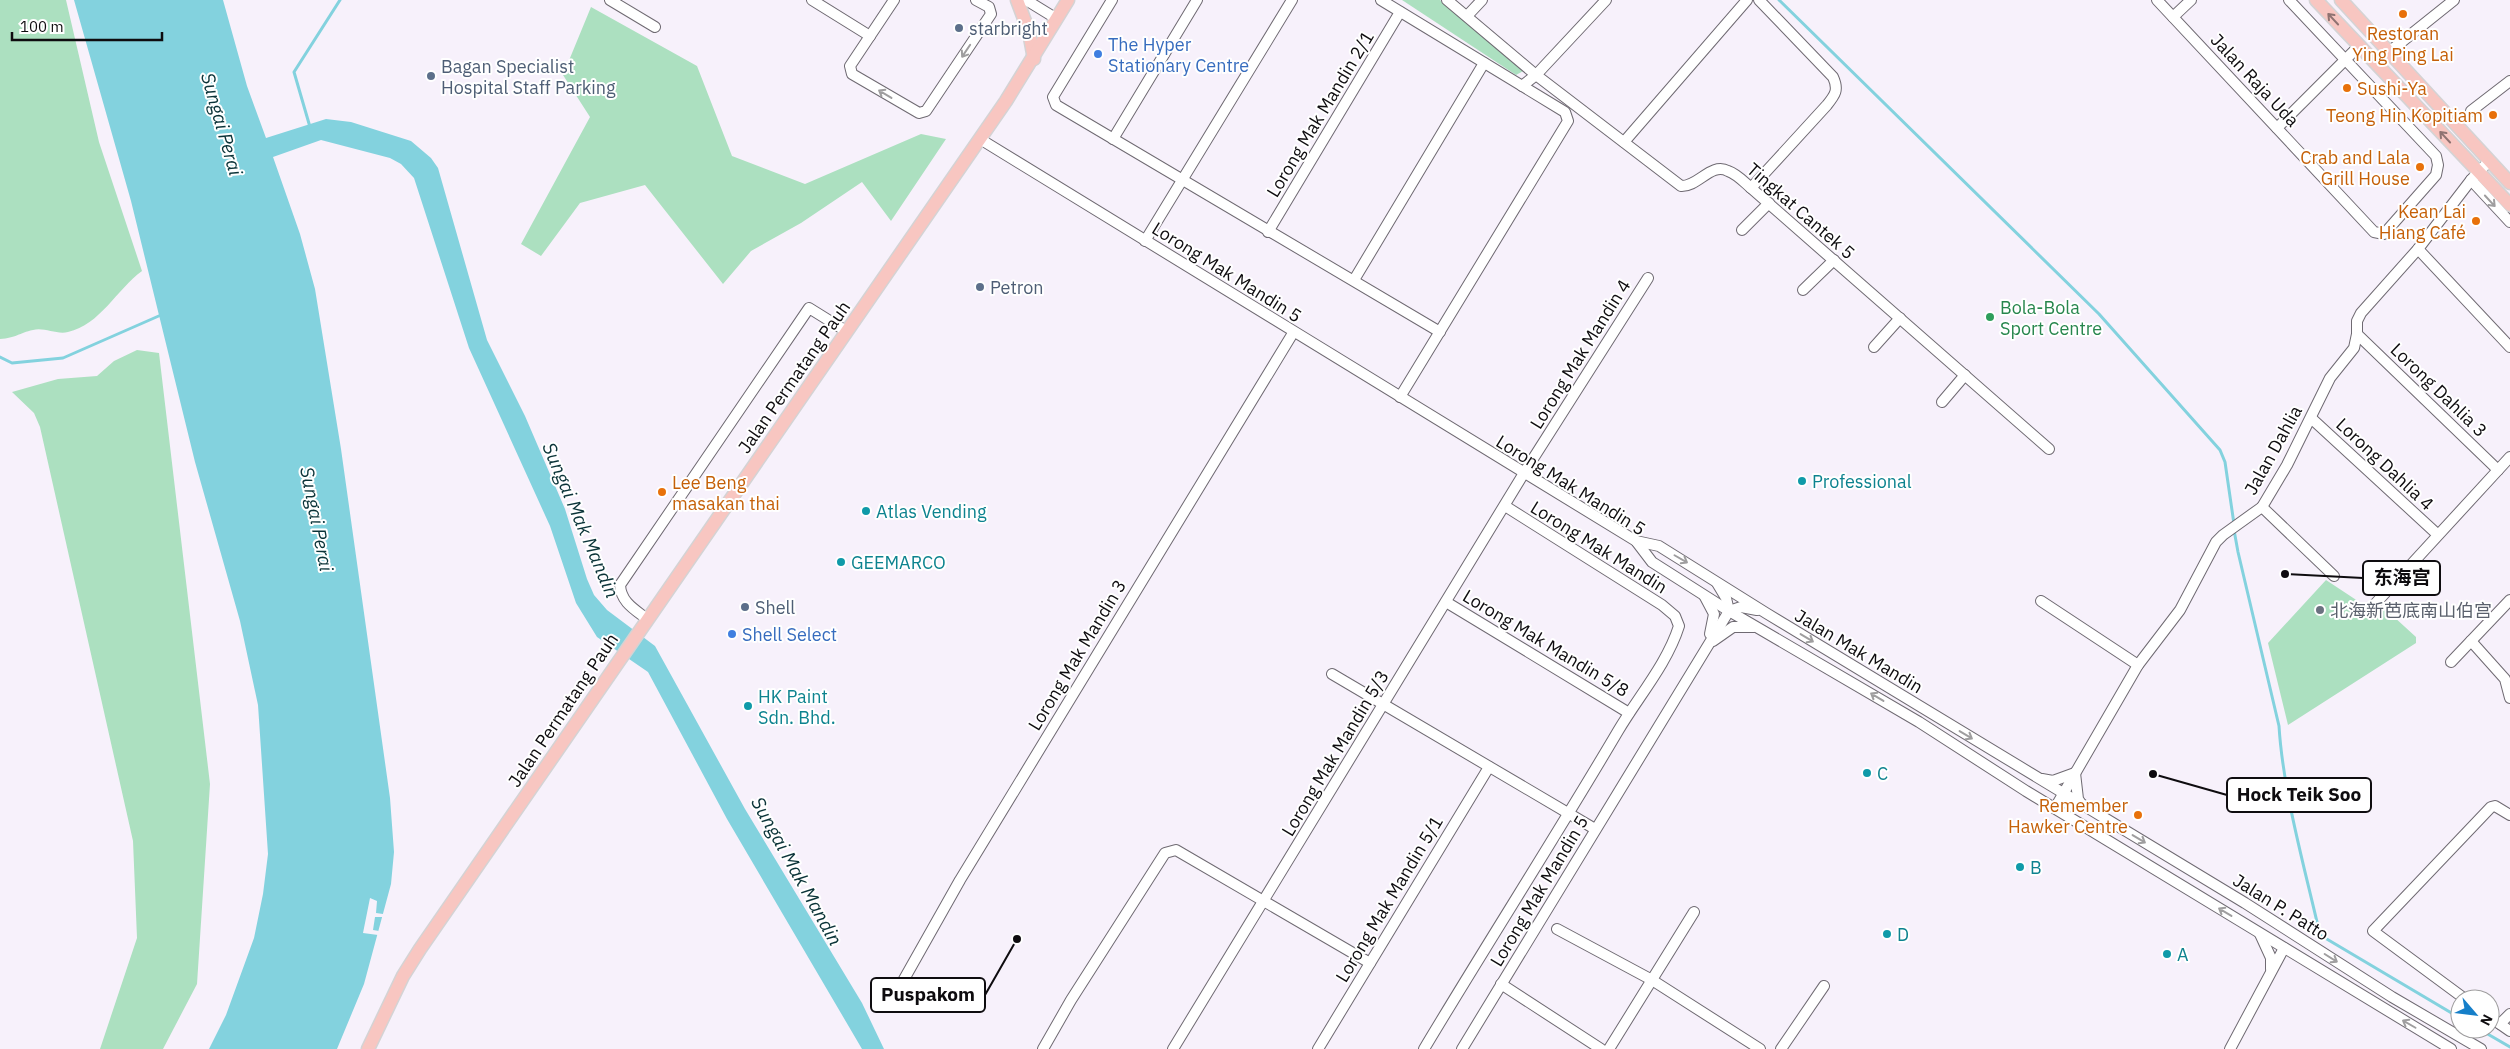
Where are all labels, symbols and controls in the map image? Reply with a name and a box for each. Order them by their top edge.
marker: Restoran Ying Ping Lai [2397,8,2409,20]
scale bar [12,10,162,42]
one-way arrow [2327,12,2339,25]
text: 100 m [20,17,64,36]
place label: starbright [969,17,1048,40]
marker: starbright [953,22,965,34]
place label: Restoran Ying Ping Lai [2352,22,2454,66]
street label: Lorong Mak Mandin 2/1 [1261,27,1379,201]
street label: Jalan Raja Uda [2206,29,2304,132]
place label: The Hyper Stationary Centre [1108,33,1249,77]
one-way arrow [961,44,971,58]
marker: The Hyper Stationary Centre [1092,48,1104,60]
place label: Bagan Specialist Hospital Staff Parking [441,55,616,99]
water label: Sungai Perai [196,70,248,179]
marker: Bagan Specialist Hospital Staff Parking [425,70,437,82]
place label: Sushi-Ya [2357,77,2427,100]
marker: Sushi-Ya [2341,82,2353,94]
one-way arrow [878,89,892,99]
place label: Teong Hin Kopitiam [2326,104,2483,127]
marker: Teong Hin Kopitiam [2487,109,2499,121]
one-way arrow [2439,130,2451,143]
place label: Crab and Lala Grill House [2300,146,2410,190]
street label: Tingkat Cantek 5 [1742,158,1860,264]
marker: Crab and Lala Grill House [2414,161,2426,173]
one-way arrow [2484,195,2496,207]
place label: Kean Lai Hiang Café [2379,200,2466,244]
marker: Kean Lai Hiang Café [2470,215,2482,227]
street label: Lorong Mak Mandin 5 [1148,217,1306,327]
street label: Lorong Mak Mandin 4 [1525,275,1635,433]
place label: Petron [990,276,1044,299]
marker: Petron [974,281,986,293]
street label: Jalan Permatang Pauh [733,296,855,458]
place label: Bola-Bola Sport Centre [2000,296,2102,340]
marker: Bola-Bola Sport Centre [1984,311,1996,323]
street label: Lorong Dahlia 3 [2386,338,2492,442]
street label: Jalan Dahlia [2239,401,2307,499]
street label: Lorong Dahlia 4 [2331,413,2439,515]
street label: Lorong Mak Mandin 5 [1492,430,1650,540]
water label: Sungai Mak Mandin [537,439,625,601]
water label: Sungai Perai [295,465,339,574]
place label: Professional [1812,470,1912,493]
place label: Lee Beng masakan thai [672,471,780,515]
marker: Professional [1796,475,1808,487]
marker: Lee Beng masakan thai [656,486,668,498]
street label: Lorong Mak Mandin [1526,496,1672,598]
place label: Atlas Vending [876,500,987,523]
marker: Atlas Vending [860,505,872,517]
place label: GEEMARCO [851,551,946,574]
one-way arrow [1673,554,1687,564]
marker: GEEMARCO [835,556,847,568]
callout: 东海宫 [2363,561,2440,595]
text: 东海宫 [2373,565,2431,589]
street label: Lorong Mak Mandin 3 [1023,575,1131,735]
street label: Lorong Mak Mandin 5/8 [1459,584,1633,702]
place label: Shell [755,596,795,619]
place label: 北海新芭底南山伯宫 [2330,599,2492,622]
marker: Shell [739,601,751,613]
street label: Jalan Mak Mandin [1791,604,1927,698]
marker: 北海新芭底南山伯宫 [2314,604,2326,616]
place label: Shell Select [742,623,837,646]
marker: Shell Select [726,628,738,640]
street label: Jalan Permatang Pauh [503,629,623,791]
one-way arrow [1800,634,1814,644]
street label: Lorong Mak Mandin 5/3 [1276,666,1394,840]
place label: HK Paint Sdn. Bhd. [758,685,836,729]
one-way arrow [1871,692,1885,702]
marker: HK Paint Sdn. Bhd. [742,700,754,712]
one-way arrow [1959,730,1973,740]
place label: C [1877,762,1888,785]
marker: C [1861,767,1873,779]
callout: Hock Teik Soo [2227,778,2371,812]
text: Hock Teik Soo [2237,782,2362,806]
water label: Sungai Mak Mandin [746,792,848,950]
place label: Remember Hawker Centre [2008,794,2128,838]
marker: Remember Hawker Centre [2132,809,2144,821]
street label: Lorong Mak Mandin 5 [1485,811,1593,971]
street label: Lorong Mak Mandin 5/1 [1330,812,1448,986]
one-way arrow [2132,835,2146,845]
place label: B [2030,856,2042,879]
marker: B [2014,861,2026,873]
street label: Jalan P. Patto [2229,868,2333,946]
one-way arrow [2218,907,2232,917]
place label: D [1897,923,1909,946]
marker: D [1881,928,1893,940]
place label: A [2177,943,2189,966]
marker: A [2161,948,2173,960]
one-way arrow [2323,953,2337,963]
callout: Puspakom [871,978,985,1012]
text: Puspakom [881,982,975,1006]
north arrow [2450,989,2500,1039]
text: N [2476,1011,2497,1029]
one-way arrow [2402,1019,2416,1029]

